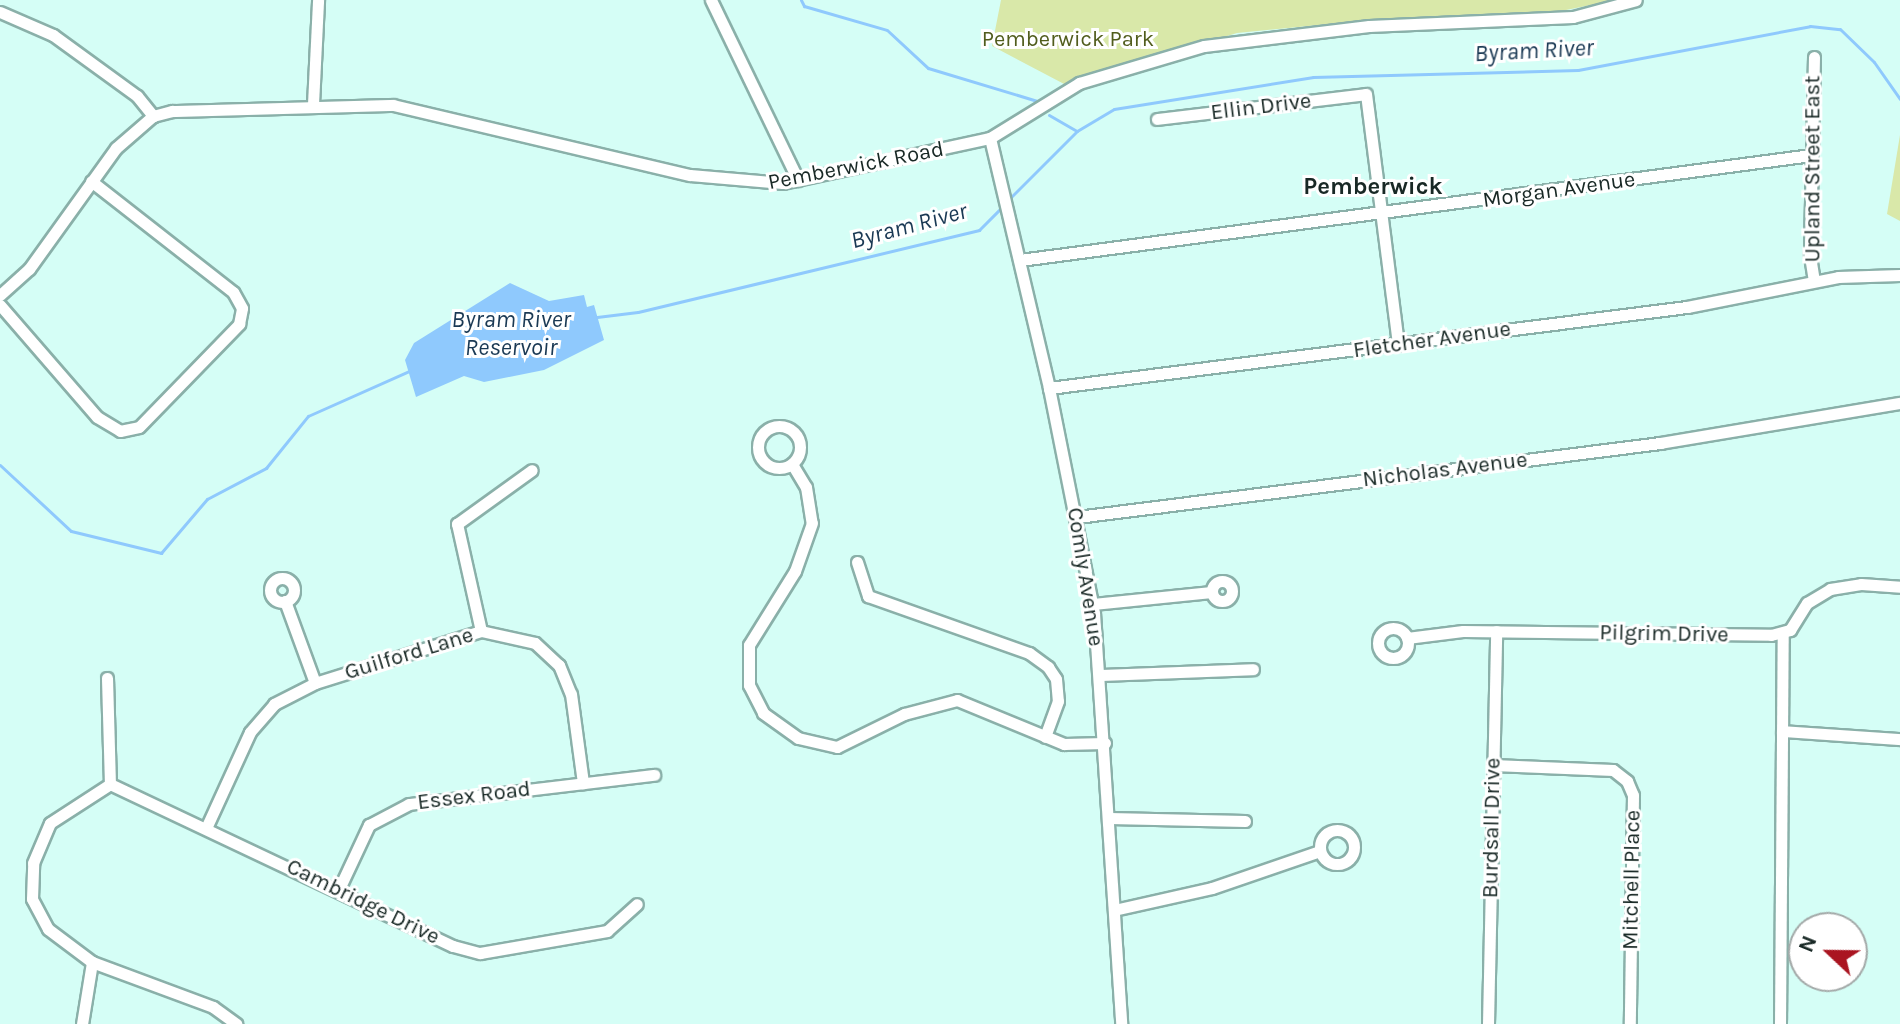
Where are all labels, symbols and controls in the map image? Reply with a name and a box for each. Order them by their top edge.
park label: Pemberwick Park [982,27,1154,53]
water label: Byram River [1474,33,1594,69]
street label: Upland Street East [1800,76,1826,262]
street label: Ellin Drive [1209,88,1313,126]
street label: Pemberwick Road [766,136,946,196]
street label: Morgan Avenue [1481,166,1637,214]
district label: Pemberwick [1303,173,1443,201]
water label: Byram River [848,197,970,255]
water label: Byram River Reservoir [451,306,571,362]
street label: Fletcher Avenue [1352,316,1512,364]
street label: Nicholas Avenue [1361,447,1529,493]
street label: Comly Avenue [1061,506,1109,648]
street label: Pilgrim Drive [1599,620,1729,648]
street label: Guilford Lane [342,622,476,686]
street label: Burdsall Drive [1478,757,1506,899]
street label: Essex Road [416,776,532,816]
street label: Mitchell Place [1618,810,1646,950]
street label: Cambridge Drive [282,854,444,950]
north arrow [1788,912,1868,992]
text: N [1793,932,1823,956]

